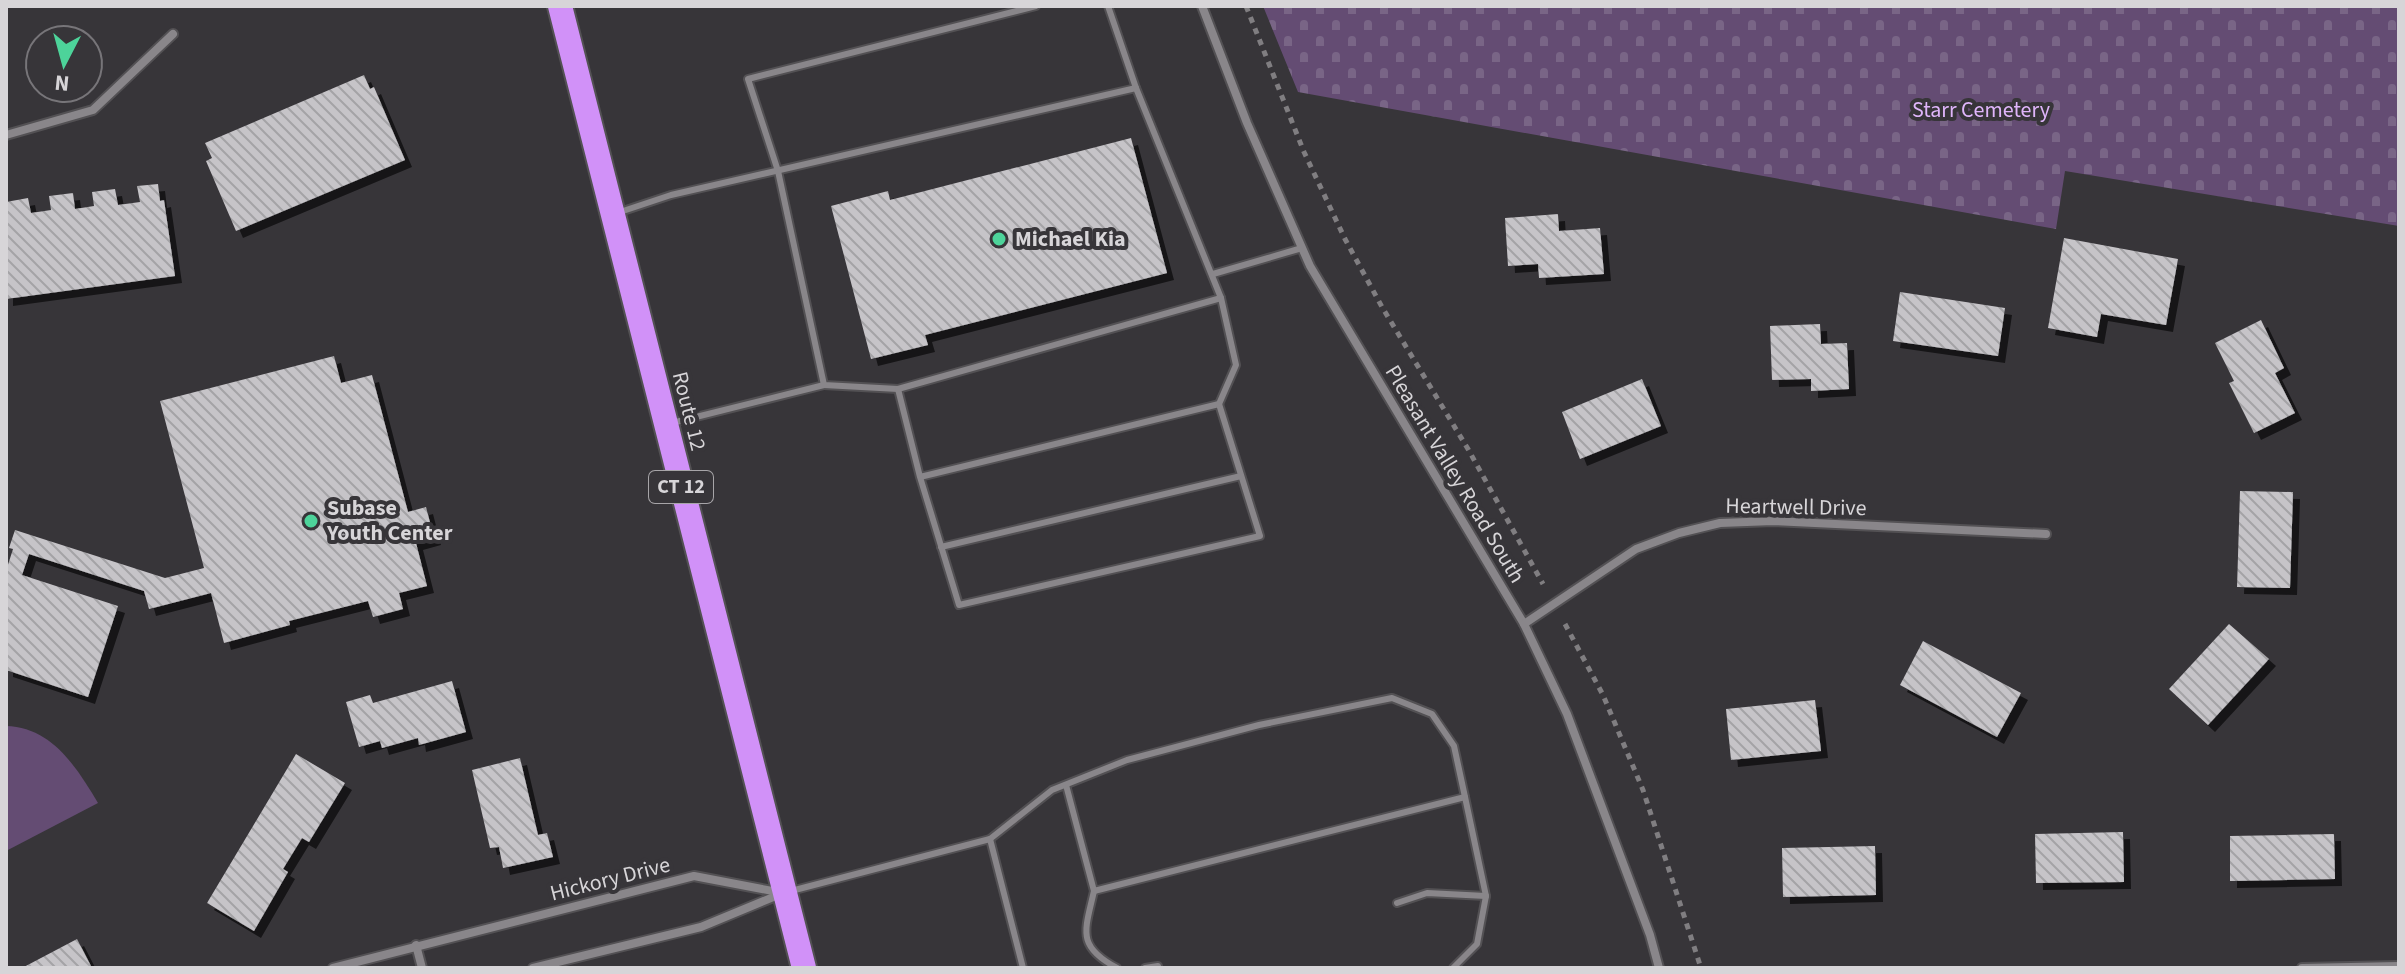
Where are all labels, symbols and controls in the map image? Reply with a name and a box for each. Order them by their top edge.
north arrow [24,24,104,104]
text: N [53,66,71,100]
park label: Starr Cemetery [1912,94,2051,126]
place label: Michael Kia [1015,223,1126,255]
marker: Michael Kia [990,230,1008,248]
street label: Pleasant Valley Road South [1377,359,1533,589]
street label: Route 12 [664,368,714,454]
road number: CT 12 [649,471,713,503]
street label: Heartwell Drive [1725,490,1867,524]
place label: Subase Youth Center [326,492,453,549]
marker: Subase Youth Center [302,512,320,530]
street label: Hickory Drive [547,849,674,909]

